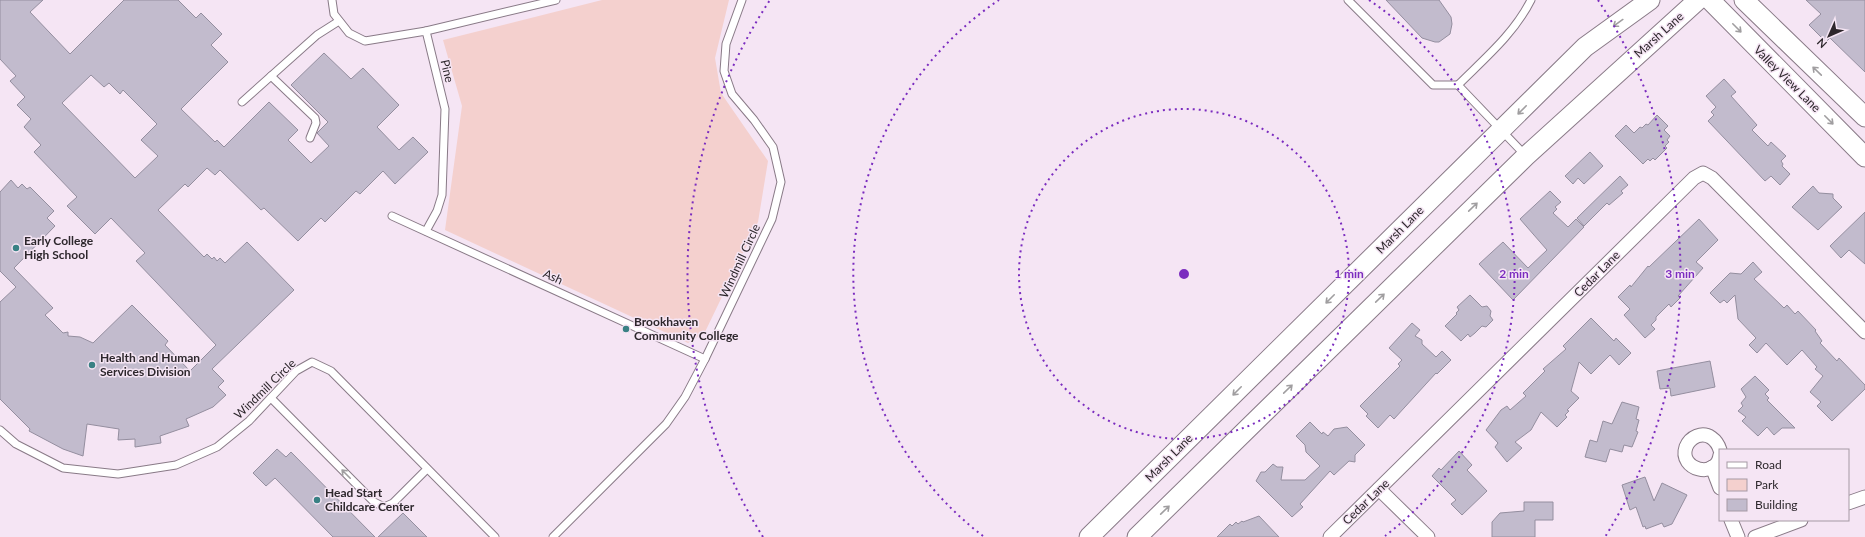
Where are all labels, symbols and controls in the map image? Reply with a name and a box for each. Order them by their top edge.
street label: Marsh Lane [1631,9,1686,61]
north arrow [1809,16,1849,56]
one-way arrow [1613,19,1624,27]
one-way arrow [1732,23,1742,33]
text: N [1814,36,1829,51]
street label: Valley View Lane [1751,42,1824,115]
street label: Pine [438,58,457,84]
one-way arrow [1812,67,1822,76]
one-way arrow [1517,105,1527,115]
one-way arrow [1824,115,1834,125]
one-way arrow [1468,202,1478,212]
street label: Marsh Lane [1373,203,1427,257]
street label: Windmill Circle [716,221,763,300]
place label: Early College High School [24,233,94,262]
marker: Early College High School [11,243,21,253]
street label: Cedar Lane [1570,247,1623,300]
street label: Ash [541,266,565,288]
text: 1 min [1334,266,1364,281]
text: 2 min [1499,266,1529,281]
text: 3 min [1665,266,1695,281]
centre of rings [1177,267,1191,281]
one-way arrow [1375,293,1385,303]
one-way arrow [1325,295,1335,304]
place label: Brookhaven Community College [634,314,739,343]
marker: Brookhaven Community College [621,324,631,334]
place label: Health and Human Services Division [100,350,200,379]
street label: Windmill Circle [231,355,299,422]
marker: Health and Human Services Division [87,360,97,370]
one-way arrow [1283,384,1293,394]
one-way arrow [1232,386,1242,396]
street label: Marsh Lane [1142,431,1196,485]
legend [1719,449,1849,521]
text: Road [1755,457,1782,472]
one-way arrow [341,469,351,479]
street label: Cedar Lane [1339,476,1392,528]
text: Park [1755,477,1779,492]
place label: Head Start Childcare Center [325,485,415,514]
marker: Head Start Childcare Center [312,495,322,505]
text: Building [1755,497,1798,512]
one-way arrow [1160,505,1170,515]

